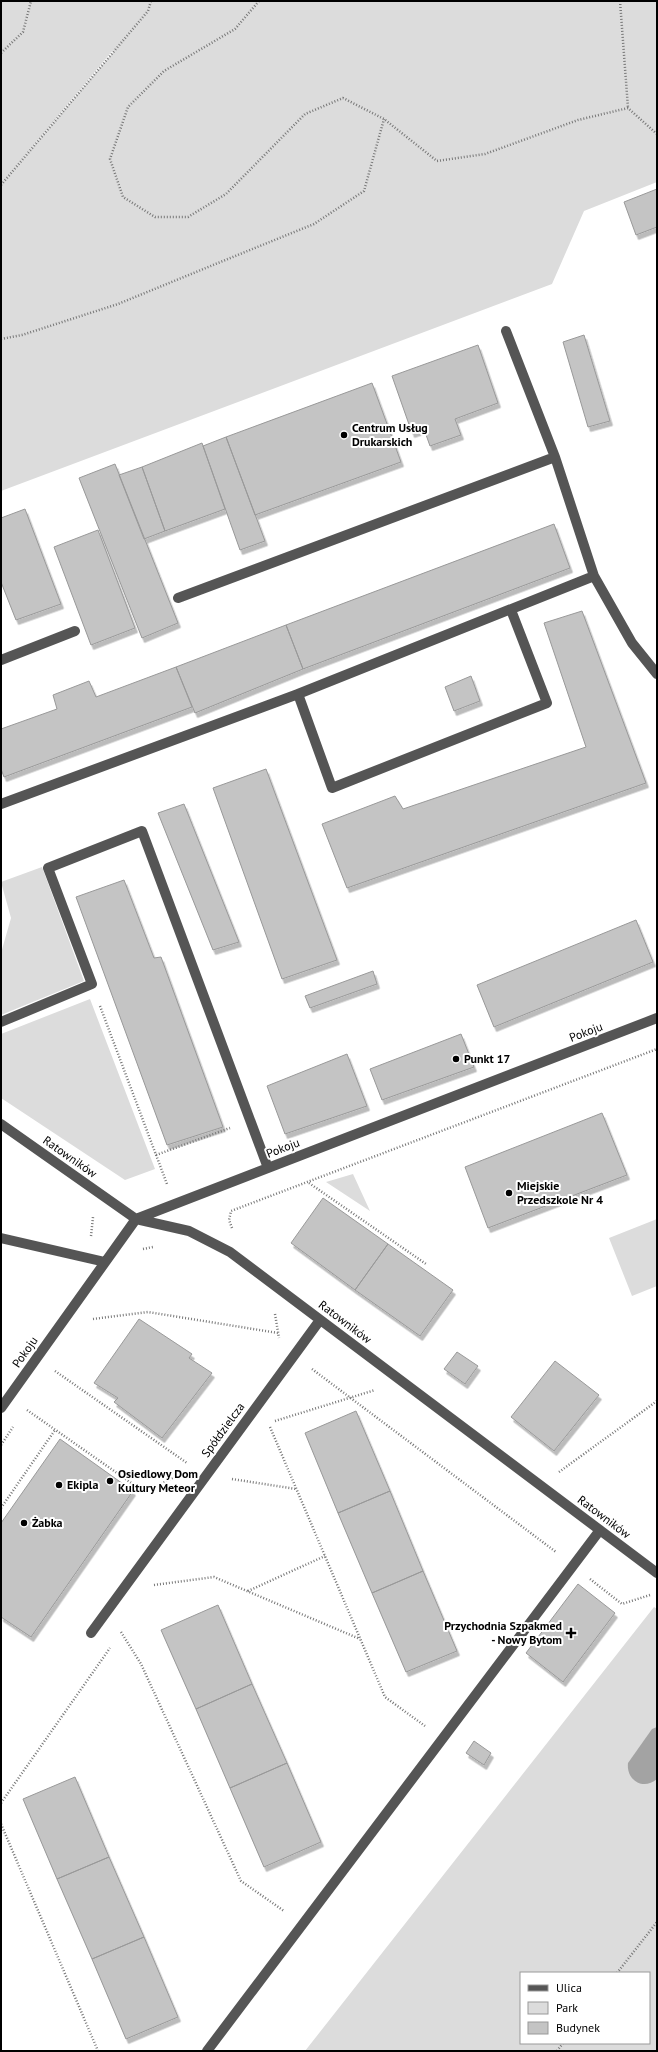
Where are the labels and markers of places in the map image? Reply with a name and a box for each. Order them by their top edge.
place label: Centrum Usług Drukarskich [352,420,428,449]
marker: Centrum Usług Drukarskich [339,430,349,440]
place label: Punkt 17 [464,1051,510,1066]
marker: Punkt 17 [451,1054,461,1064]
place label: Miejskie Przedszkole Nr 4 [517,1178,603,1207]
marker: Miejskie Przedszkole Nr 4 [504,1188,514,1198]
place label: Osiedlowy Dom Kultury Meteor [118,1466,198,1495]
marker: Osiedlowy Dom Kultury Meteor [105,1476,115,1486]
place label: Ekipla [67,1477,98,1492]
marker: Ekipla [54,1480,64,1490]
place label: Żabka [32,1515,63,1530]
marker: Żabka [19,1518,29,1528]
place label: Przychodnia Szpakmed - Nowy Bytom [444,1618,562,1647]
marker: Przychodnia Szpakmed - Nowy Bytom [565,1627,577,1639]

